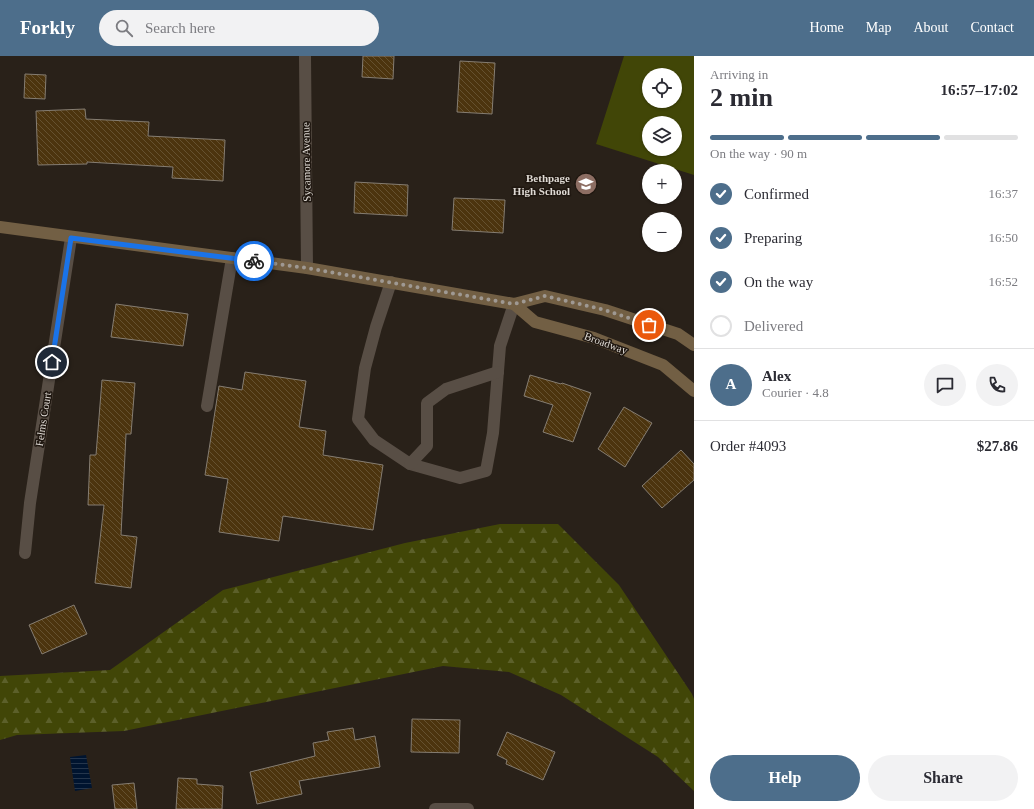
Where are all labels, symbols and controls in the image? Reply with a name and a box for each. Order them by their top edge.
search box [99,10,379,46]
text: Forkly [20,17,75,38]
icon: search [113,17,135,39]
text: Search here [145,20,215,36]
text: Home [810,20,844,35]
text: Map [866,20,891,35]
text: About [913,20,948,35]
text: Contact [970,20,1014,35]
text: Arriving in [710,67,768,82]
map controls [642,68,682,252]
button: locate [642,68,682,108]
text: 16:57–17:02 [941,82,1018,98]
text: 2 min [710,83,773,112]
button: layers [642,116,682,156]
street label: Sycamore Avenue [299,122,313,202]
text: On the way · 90 m [710,146,807,161]
button: + [642,164,682,204]
school or university icon: Bethpage High School [573,171,599,197]
place label: Bethpage High School [513,172,570,197]
icon: check [710,183,732,205]
text: Confirmed [744,186,809,202]
text: 16:37 [988,186,1018,201]
button: − [642,212,682,252]
icon: check [710,227,732,249]
text: Preparing [744,230,802,246]
text: 16:50 [988,230,1018,245]
courier [234,241,274,281]
icon: bike [243,250,265,272]
icon: check [710,271,732,293]
text: On the way [744,274,813,290]
text: 16:52 [988,274,1018,289]
pin [632,308,666,342]
icon: bag [638,314,660,336]
text: Delivered [744,318,803,334]
street label: Broadway [583,330,630,357]
pin [35,345,69,379]
icon: home [41,351,63,373]
button: chat [924,364,966,406]
button: phone [976,364,1018,406]
text: Alex [762,368,791,384]
text: A [726,376,736,392]
text: Courier · 4.8 [762,385,829,400]
street label: Felms Court [33,391,53,447]
text: Order #4093 [710,438,786,454]
text: $27.86 [977,438,1018,454]
button: Help [710,755,860,801]
button: Share [868,755,1018,801]

